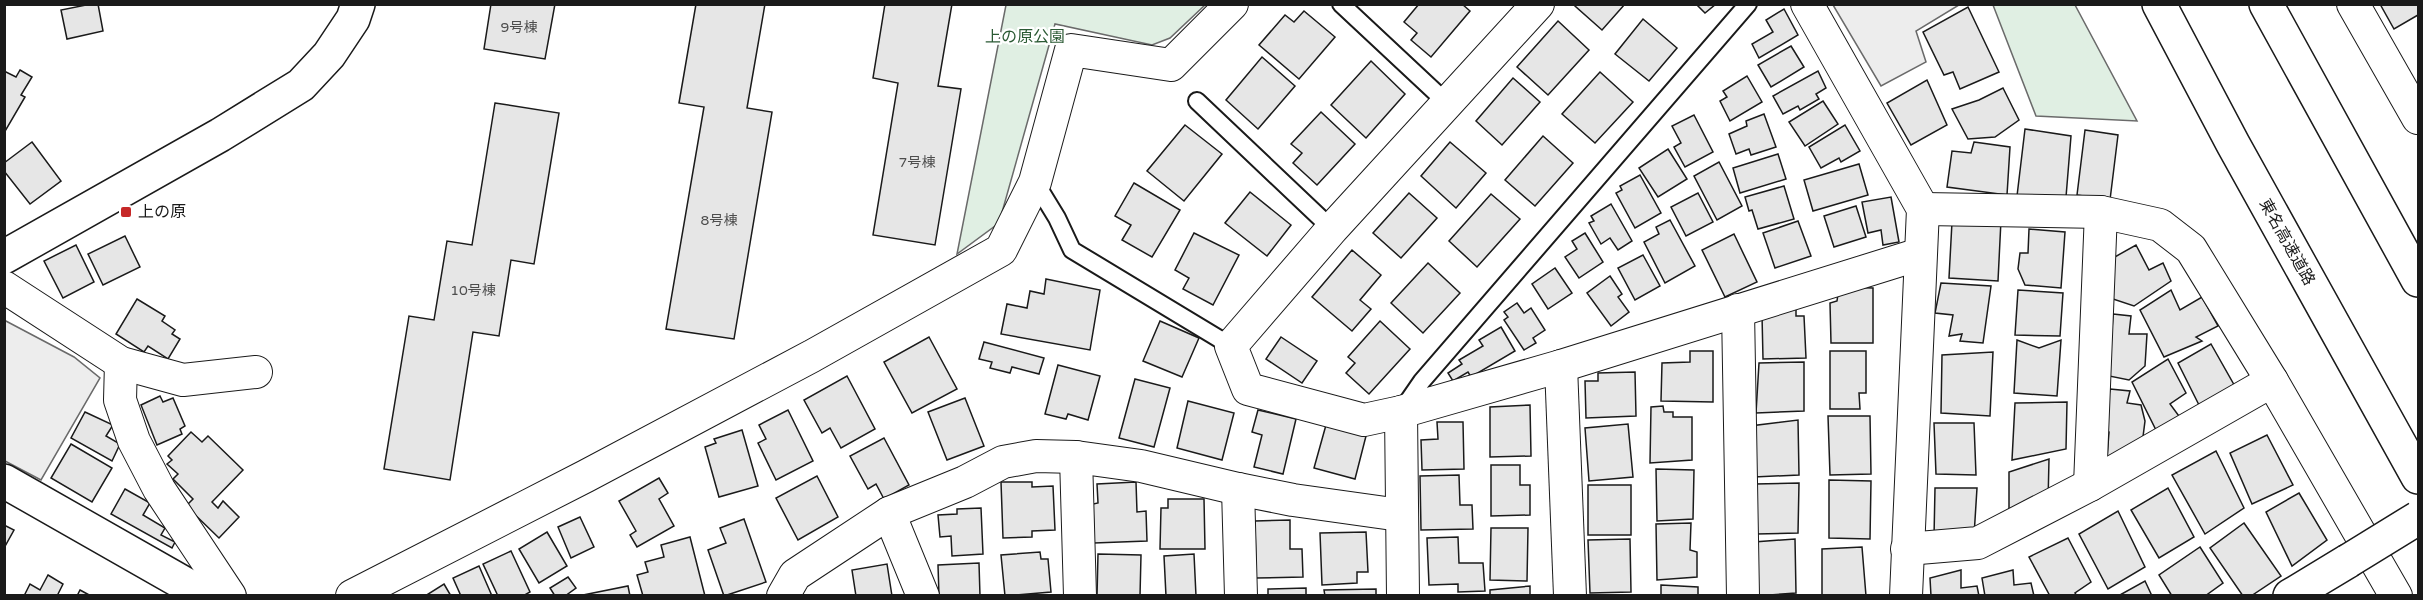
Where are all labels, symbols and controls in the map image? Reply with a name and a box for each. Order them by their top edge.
house number: 9号棟 [501,19,537,36]
park label: 上の原公園 [985,27,1065,47]
house number: 7号棟 [899,154,935,171]
street label: 東名高速道路 [2255,195,2319,289]
place label: 上の原 [138,202,186,222]
marker: 上の原 [119,205,133,219]
house number: 8号棟 [701,212,737,229]
house number: 10号棟 [450,282,496,299]

